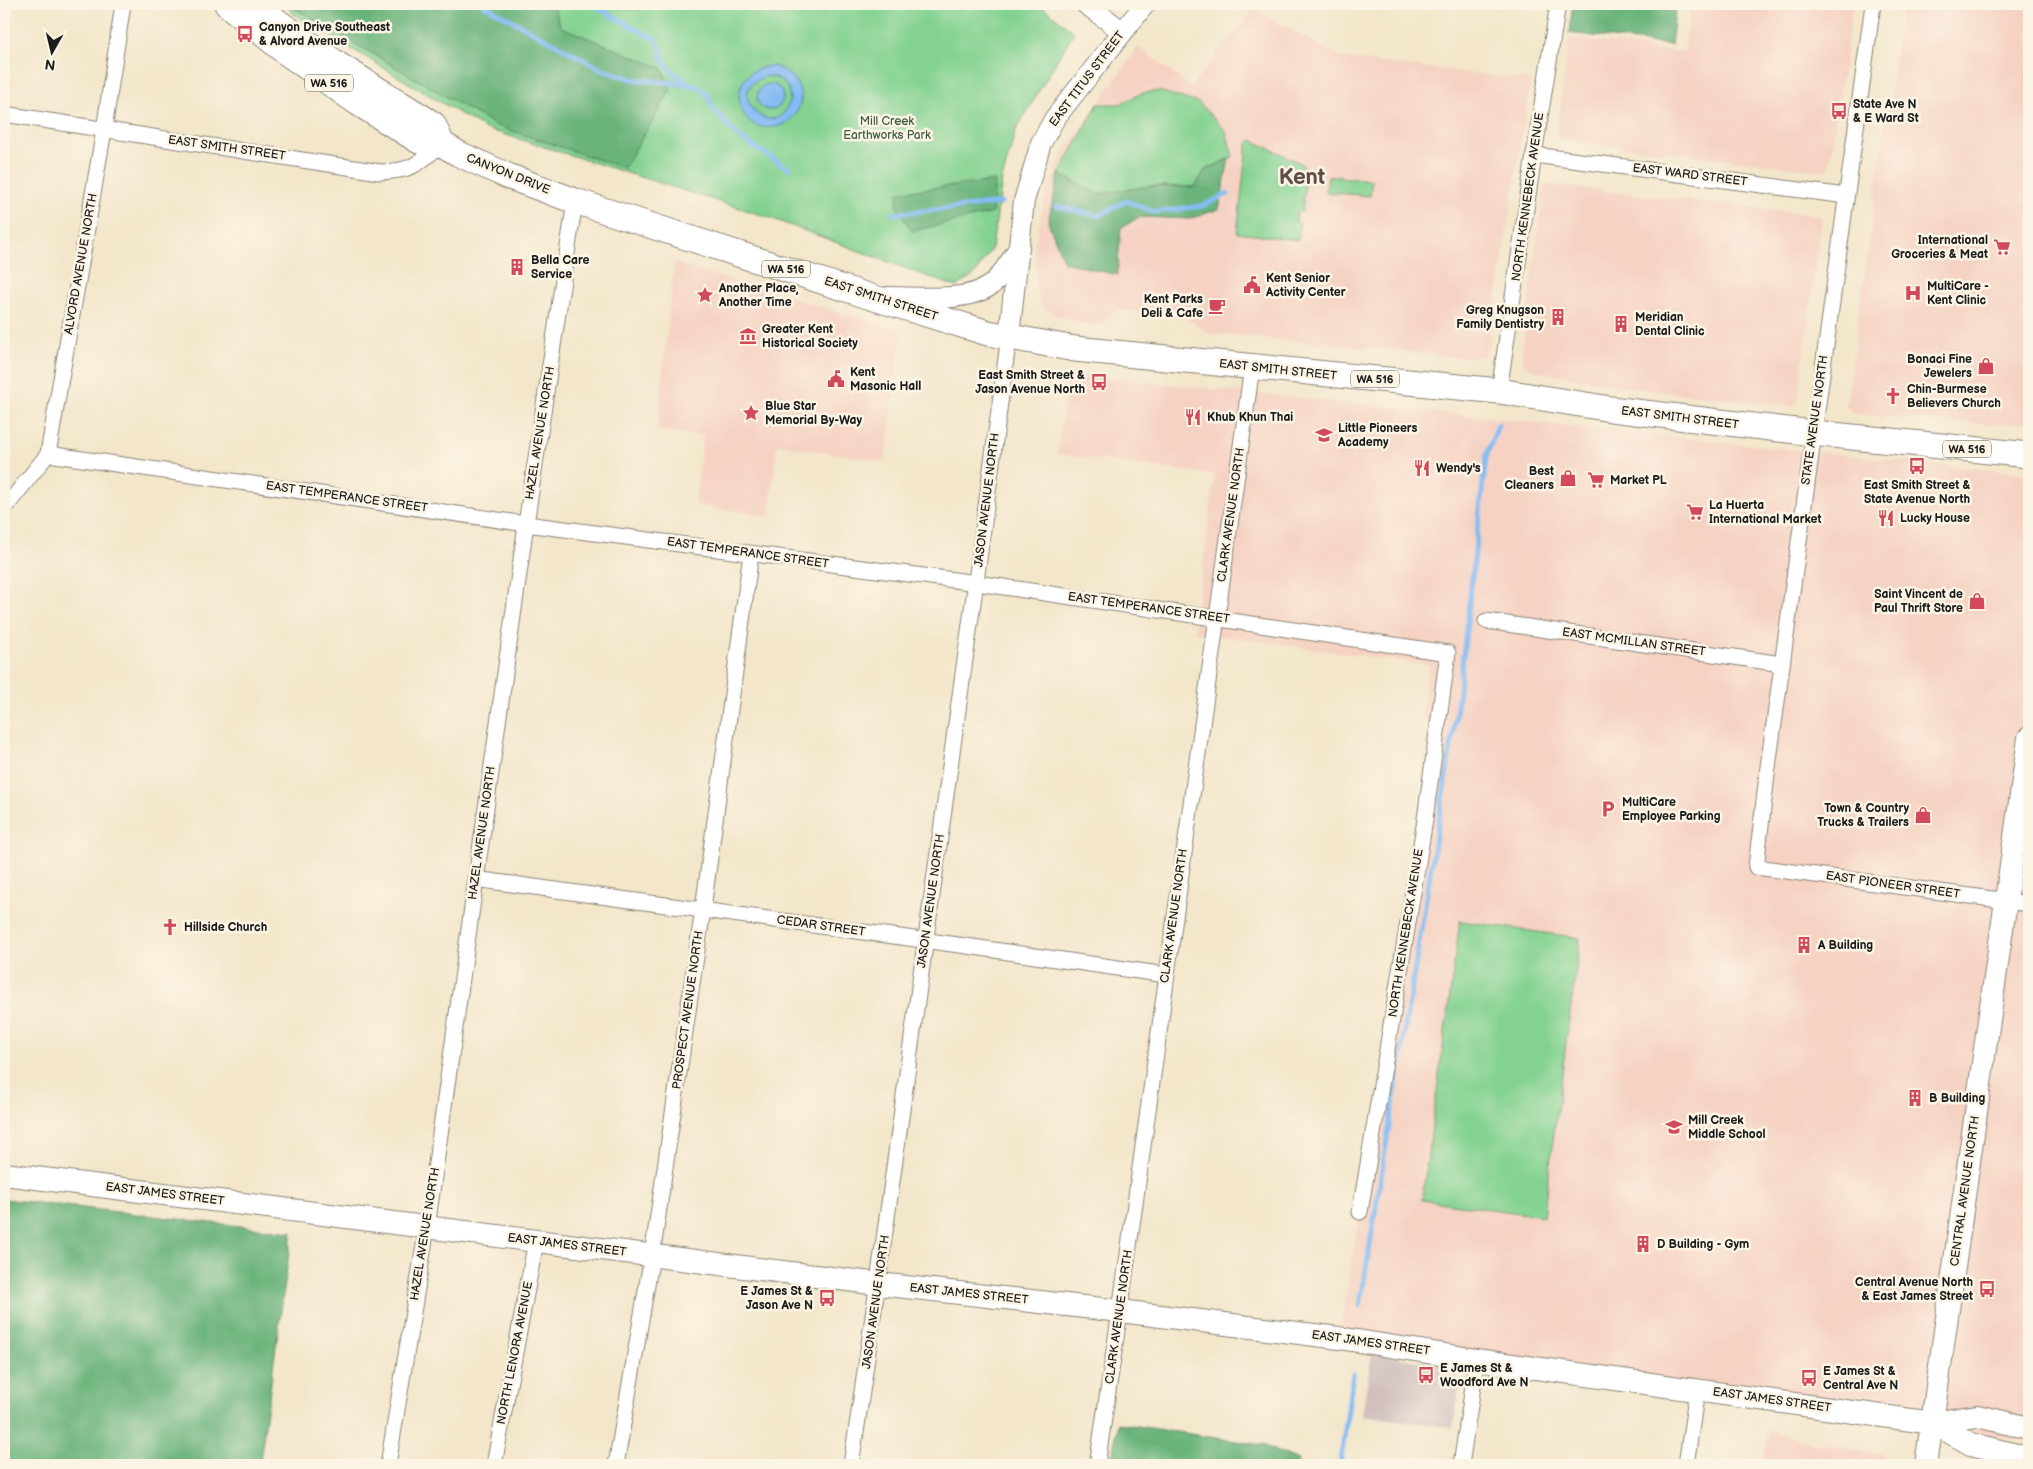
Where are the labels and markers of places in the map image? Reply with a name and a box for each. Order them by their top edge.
place label: Canyon Drive Southeast & Alvord Avenue [259,20,390,49]
bus stop icon: Canyon Drive Southeast & Alvord Avenue [235,24,255,44]
place label: State Ave N & E Ward St [1853,97,1919,126]
bus stop icon: State Ave N & E Ward St [1829,101,1849,121]
place label: International Groceries & Meat [1891,233,1988,262]
supermarket icon: International Groceries & Meat [1992,237,2012,257]
place label: Bella Care Service [531,253,589,282]
building icon: Bella Care Service [507,257,527,277]
place label: Kent Senior Activity Center [1265,271,1346,300]
public building icon: Kent Senior Activity Center [1242,275,1262,295]
place label: MultiCare - Kent Clinic [1927,279,1989,308]
place label: Another Place, Another Time [718,281,799,310]
hospital icon: MultiCare - Kent Clinic [1903,283,1923,303]
place icon: Another Place, Another Time [695,285,715,305]
place label: Kent Parks Deli & Cafe [1141,292,1203,321]
cafe icon: Kent Parks Deli & Cafe [1207,296,1227,316]
place label: Greg Knugson Family Dentistry [1456,303,1544,332]
building icon: Greg Knugson Family Dentistry [1548,307,1568,327]
place label: Meridian Dental Clinic [1635,310,1705,339]
building icon: Meridian Dental Clinic [1611,314,1631,334]
place label: Greater Kent Historical Society [762,322,858,351]
museum icon: Greater Kent Historical Society [738,326,758,346]
place label: Bonaci Fine Jewelers [1907,352,1972,381]
shop icon: Bonaci Fine Jewelers [1976,356,1996,376]
place label: Kent Masonic Hall [850,365,921,394]
place label: East Smith Street & Jason Avenue North [975,368,1085,397]
public building icon: Kent Masonic Hall [826,369,846,389]
bus stop icon: East Smith Street & Jason Avenue North [1089,372,1109,392]
place label: Chin-Burmese Believers Church [1907,382,2001,411]
church icon: Chin-Burmese Believers Church [1883,386,1903,406]
place label: Blue Star Memorial By-Way [765,399,862,428]
place icon: Blue Star Memorial By-Way [741,403,761,423]
restaurant icon: Khub Khun Thai [1183,407,1203,427]
place label: Khub Khun Thai [1207,410,1293,425]
place label: Little Pioneers Academy [1337,421,1418,450]
school or university icon: Little Pioneers Academy [1314,425,1334,445]
bus stop icon: East Smith Street & State Avenue North [1907,456,1927,476]
restaurant icon: Wendy's [1412,458,1432,478]
place label: Wendy's [1436,461,1481,476]
place label: Best Cleaners [1504,464,1554,493]
shop icon: Best Cleaners [1558,468,1578,488]
supermarket icon: Market PL [1586,470,1606,490]
place label: Market PL [1610,473,1667,488]
place label: East Smith Street & State Avenue North [1864,478,1970,507]
place label: La Huerta International Market [1709,498,1822,527]
supermarket icon: La Huerta International Market [1685,502,1705,522]
restaurant icon: Lucky House [1876,508,1896,528]
place label: Lucky House [1900,511,1970,526]
place label: Saint Vincent de Paul Thrift Store [1874,587,1963,616]
shop icon: Saint Vincent de Paul Thrift Store [1967,591,1987,611]
place label: MultiCare Employee Parking [1622,795,1721,824]
parking icon: MultiCare Employee Parking [1598,799,1618,819]
place label: Town & Country Trucks & Trailers [1817,801,1909,830]
shop icon: Town & Country Trucks & Trailers [1913,805,1933,825]
church icon: Hillside Church [160,917,180,937]
place label: Hillside Church [184,920,267,935]
building icon: A Building [1794,935,1814,955]
place label: A Building [1817,938,1873,953]
building icon: B Building [1905,1088,1925,1108]
place label: B Building [1929,1091,1985,1106]
place label: Mill Creek Middle School [1688,1113,1766,1142]
school or university icon: Mill Creek Middle School [1664,1117,1684,1137]
building icon: D Building - Gym [1633,1234,1653,1254]
place label: D Building - Gym [1657,1237,1749,1252]
place label: Central Avenue North & East James Street [1855,1275,1973,1304]
bus stop icon: Central Avenue North & East James Street [1977,1279,1997,1299]
place label: E James St & Jason Ave N [740,1284,813,1313]
bus stop icon: E James St & Jason Ave N [817,1288,837,1308]
place label: E James St & Woodford Ave N [1440,1361,1528,1390]
place label: E James St & Central Ave N [1823,1364,1898,1393]
bus stop icon: E James St & Woodford Ave N [1416,1365,1436,1385]
bus stop icon: E James St & Central Ave N [1799,1368,1819,1388]

